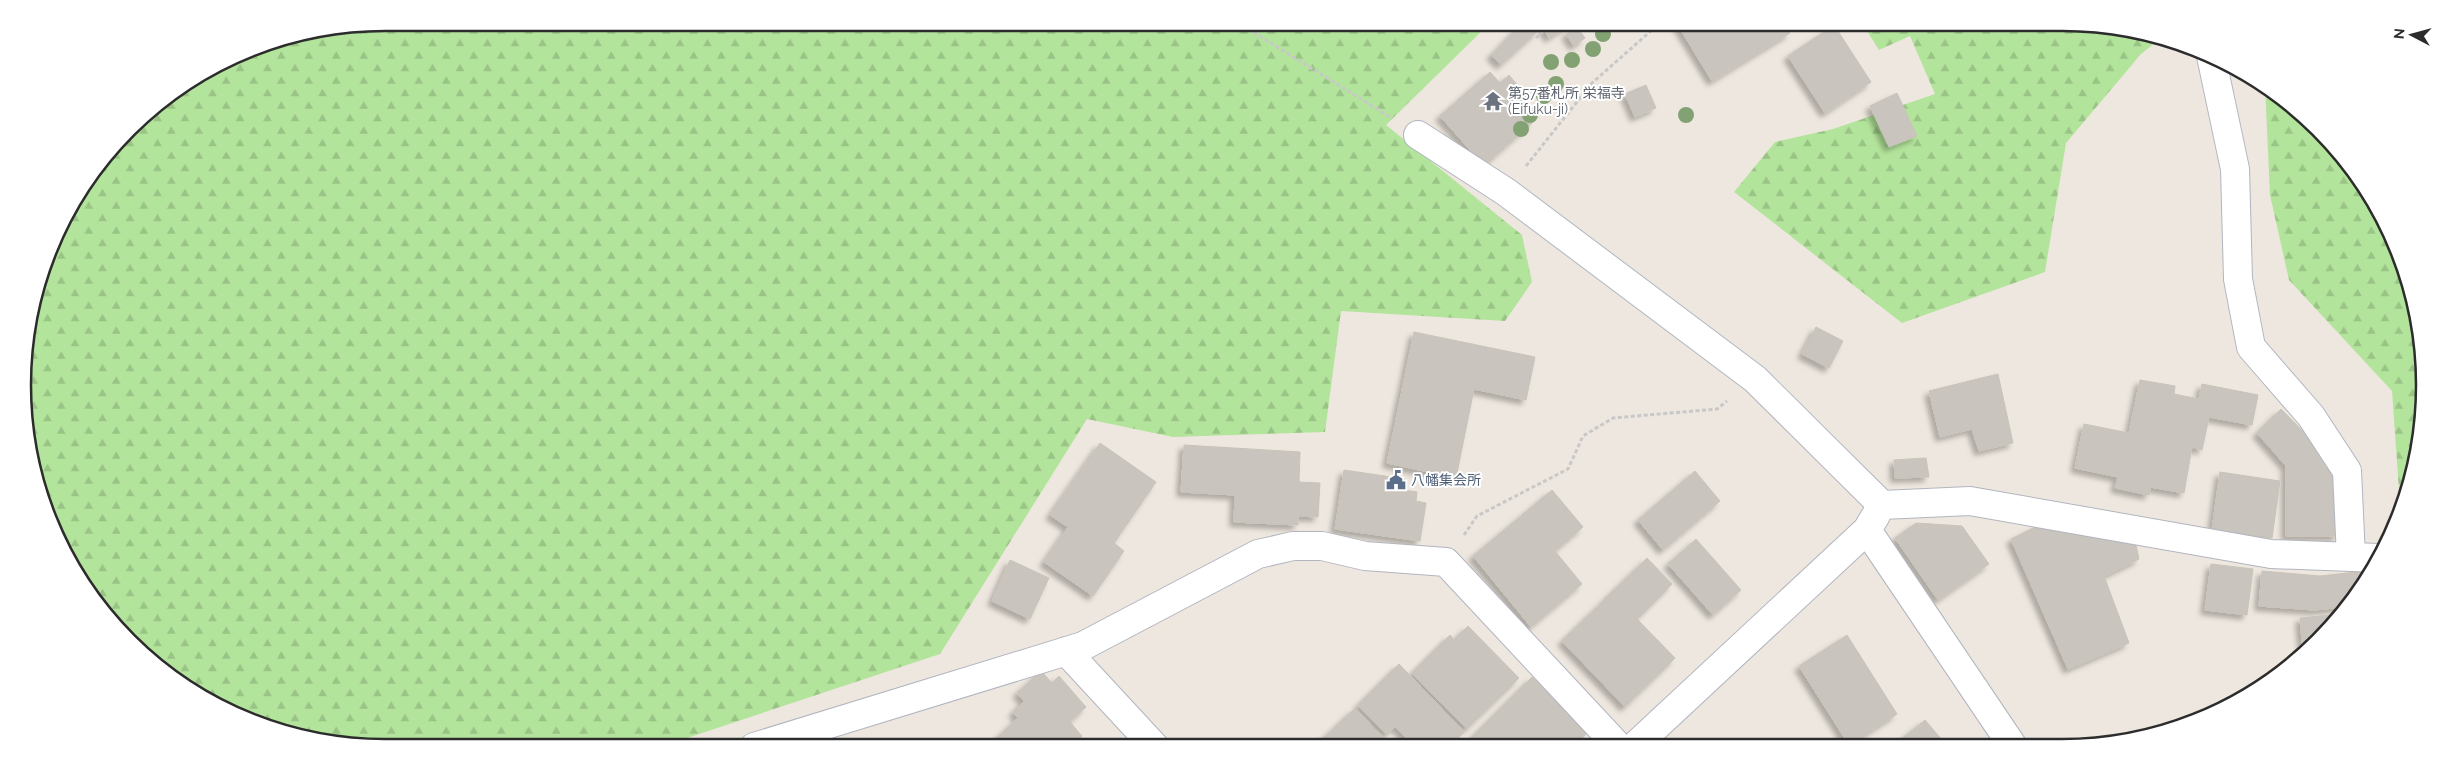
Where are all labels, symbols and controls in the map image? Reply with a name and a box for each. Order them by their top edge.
north arrow [2387,10,2437,60]
text: N [2391,27,2408,40]
place label: 第57番札所 栄福寺 (Eifuku-ji) [1508,85,1625,117]
temple icon: 第57番札所 栄福寺 (Eifuku-ji) [1482,90,1504,112]
public building icon: 八幡集会所 [1385,469,1407,491]
place label: 八幡集会所 [1411,472,1481,488]

